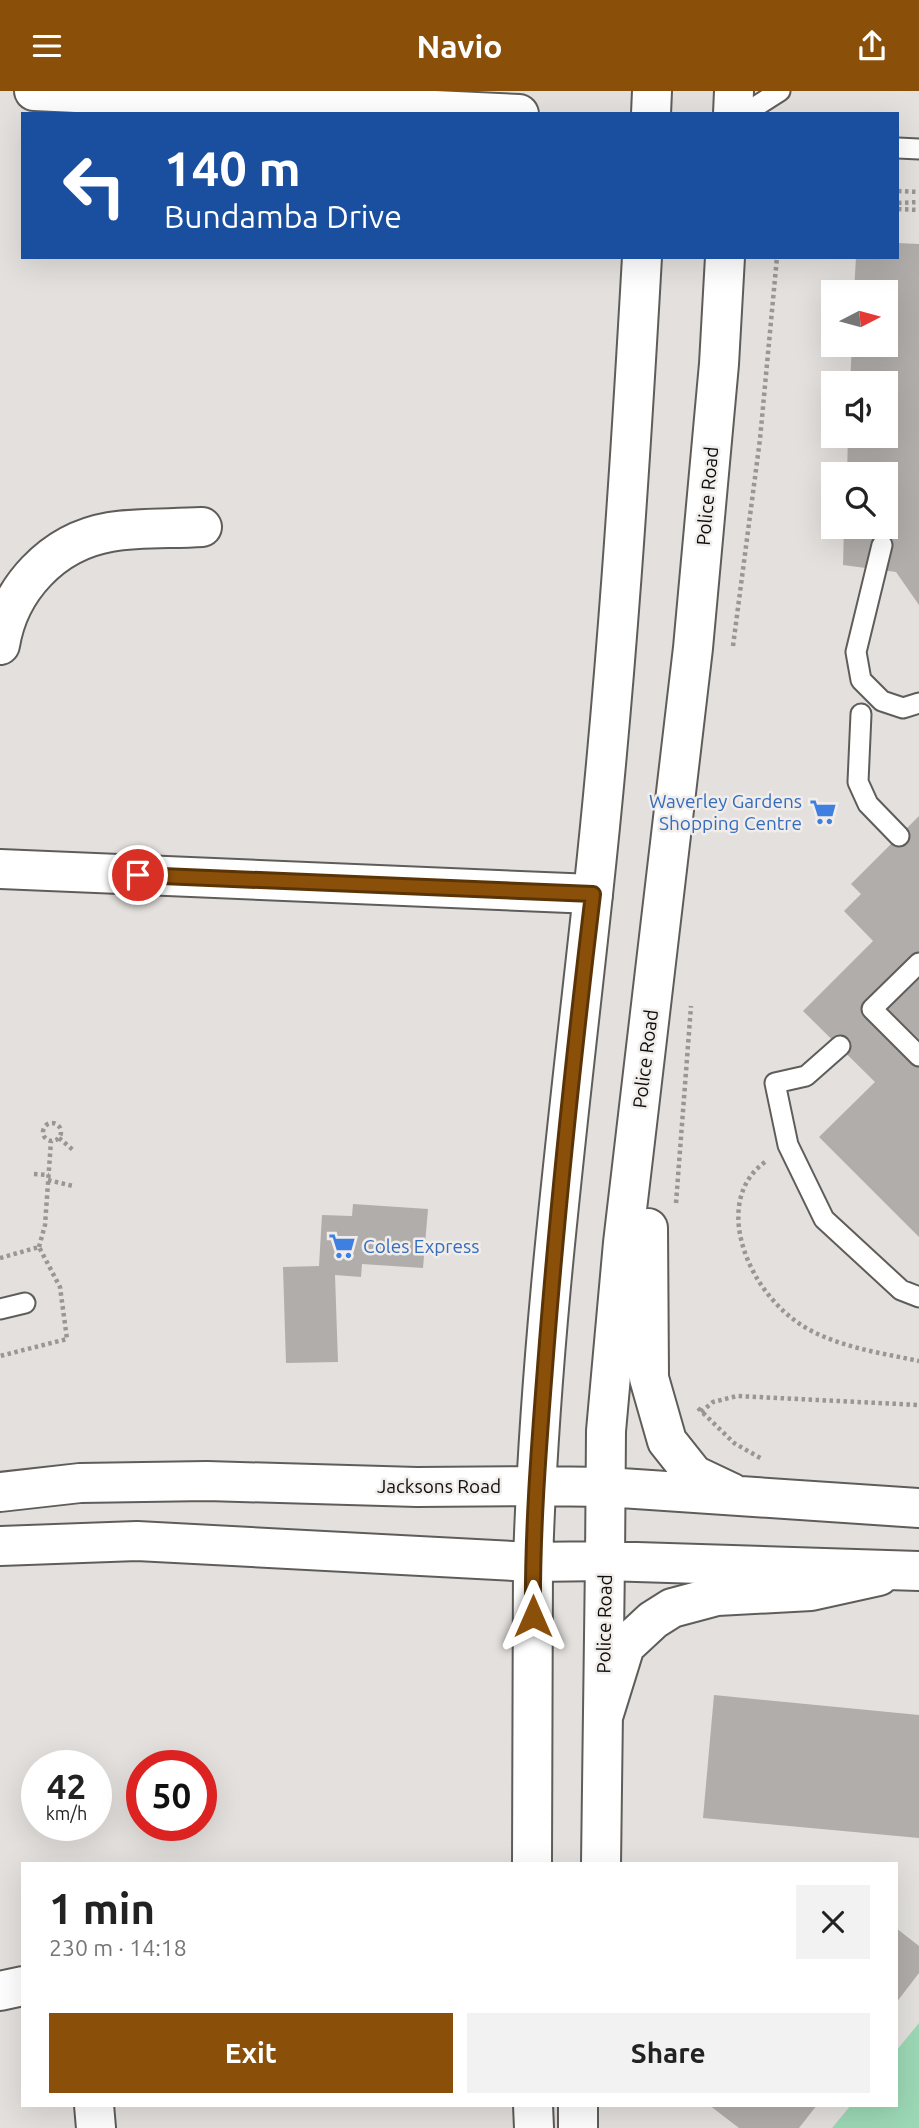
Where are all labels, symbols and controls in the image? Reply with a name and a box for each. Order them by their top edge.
icon: menu [28,27,66,65]
icon: share [853,27,891,65]
text: Navio [416,28,503,64]
icon: left [49,140,140,231]
text: 140 m [164,140,301,195]
text: Bundamba Drive [164,198,402,234]
north arrow [821,280,898,357]
map controls [821,280,898,539]
button: sound [821,371,898,448]
street label: Police Road [692,446,722,546]
button: search [821,462,898,539]
place label: Waverley Gardens Shopping Centre [649,790,802,834]
supermarket icon: Waverley Gardens Shopping Centre [808,797,838,827]
pin [108,845,168,905]
icon: arrive [119,856,157,894]
street label: Police Road [628,1008,662,1110]
supermarket icon: Coles Express [327,1231,357,1261]
place label: Coles Express [363,1235,480,1257]
street label: Jacksons Road [377,1475,501,1497]
street label: Police Road [592,1574,616,1674]
position arrow [496,1579,570,1653]
speed limit sign: 50 [126,1750,217,1841]
text: 42 [47,1766,86,1806]
text: km/h [46,1803,87,1823]
text: 1 min [49,1885,155,1932]
button: close [796,1885,870,1959]
text: 230 m · 14:18 [49,1935,187,1960]
button: Exit [49,2013,453,2093]
button: Share [467,2013,870,2093]

